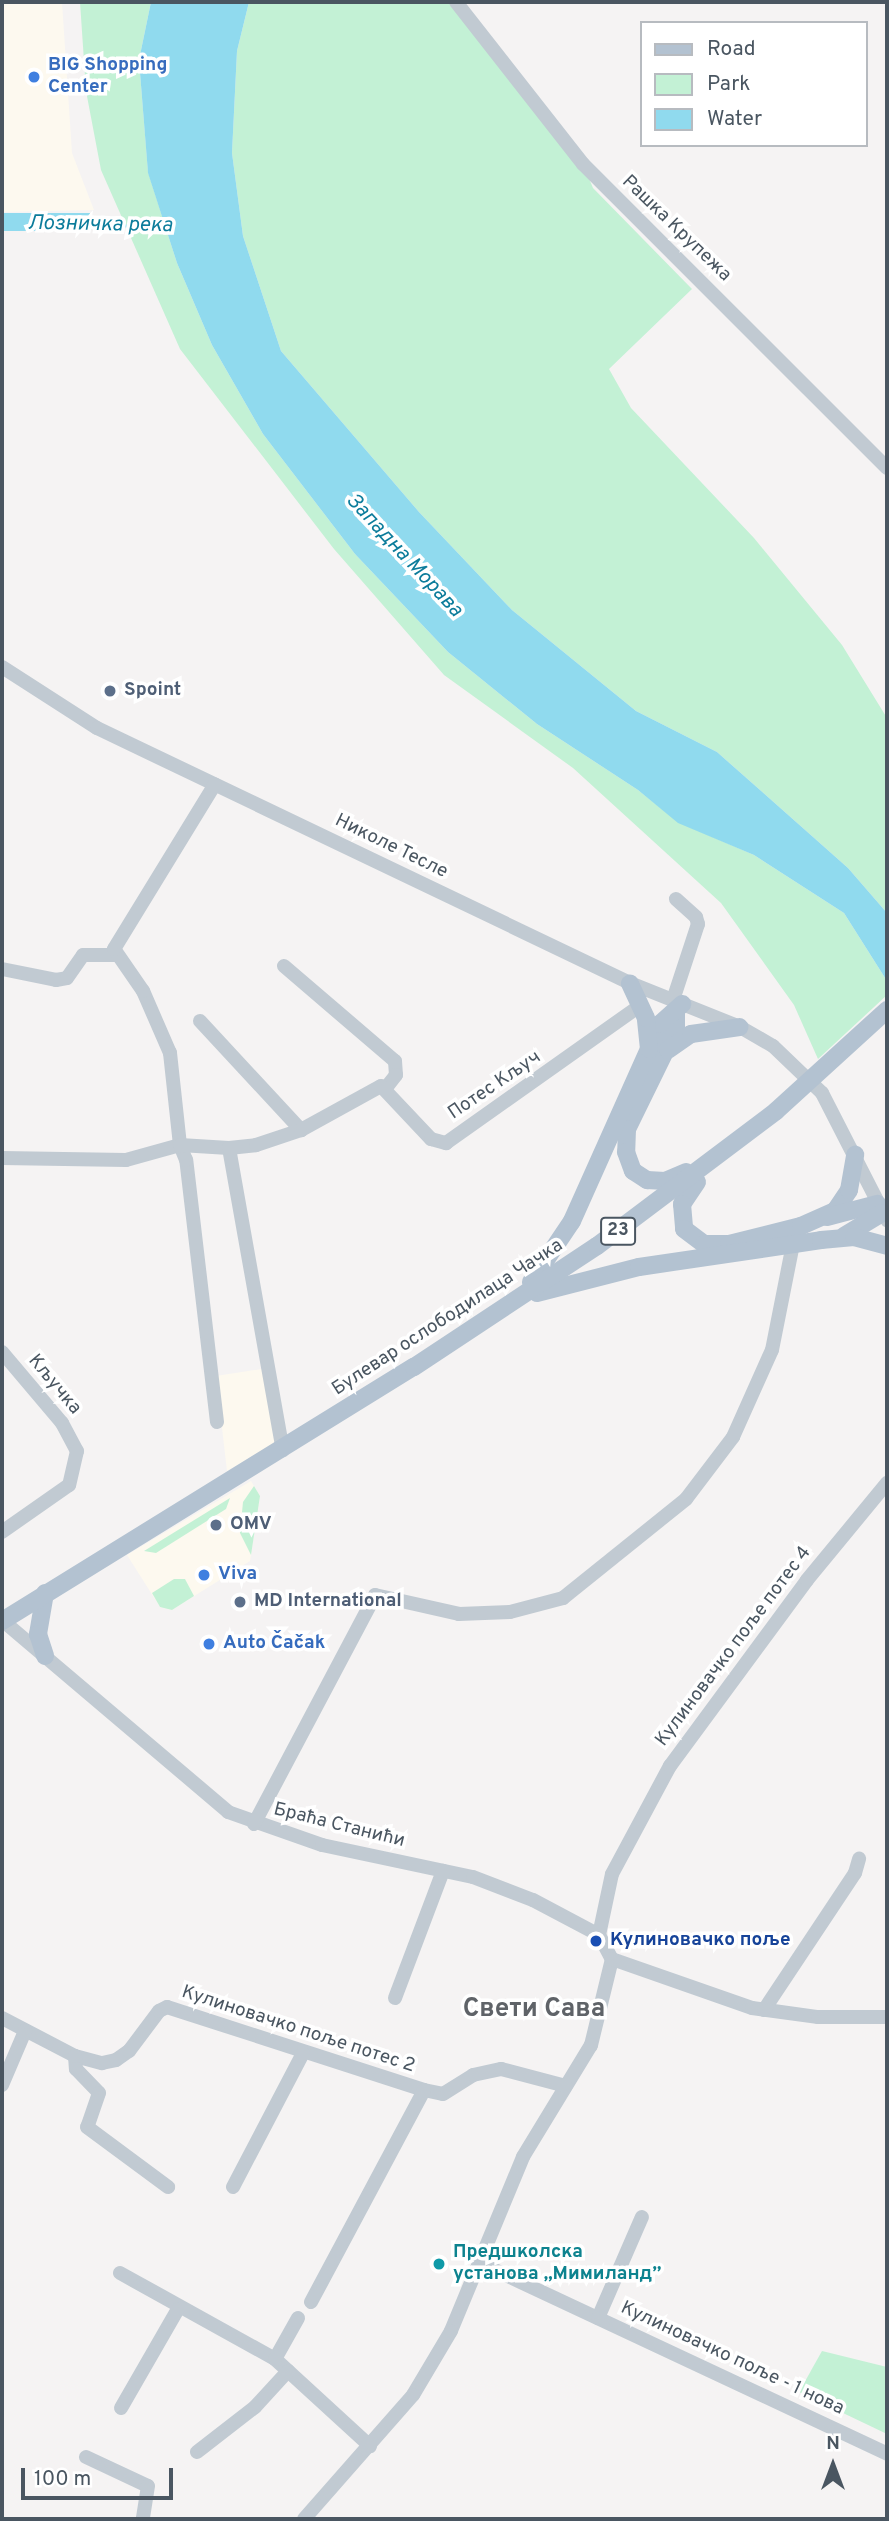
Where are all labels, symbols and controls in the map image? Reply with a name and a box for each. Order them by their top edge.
legend [640,21,868,147]
text: Road [707,36,756,63]
place label: BIG Shopping Center [48,55,167,99]
marker: BIG Shopping Center [26,69,42,85]
text: Park [707,71,750,98]
text: Water [707,106,762,133]
street label: Рашка Крупежа [617,171,735,287]
water label: Лозничка река [27,211,173,239]
water label: Западна Морава [340,489,468,623]
place label: Spoint [124,680,181,702]
marker: Spoint [102,683,118,699]
street label: Николе Тесле [330,810,452,884]
street label: Потес Кључ [444,1047,546,1125]
road number: 23 [599,1216,637,1246]
street label: Булевар ослободилаца Чачка [328,1235,568,1401]
street label: Кључка [22,1350,86,1420]
place label: OMV [230,1514,272,1536]
marker: OMV [208,1517,224,1533]
street label: Кулиновачко поље потес 4 [651,1543,817,1751]
place label: Viva [218,1564,257,1586]
marker: Viva [196,1567,212,1583]
place label: MD International [254,1591,402,1613]
marker: MD International [232,1594,248,1610]
place label: Auto Čačak [223,1633,325,1655]
marker: Auto Čačak [201,1636,217,1652]
street label: Браћа Станићи [271,1799,407,1853]
place label: Кулиновачко поље [610,1930,791,1952]
marker: Кулиновачко поље [588,1933,604,1949]
street label: Кулиновачко поље потес 2 [178,1981,418,2079]
district label: Свети Сава [463,1994,605,2026]
place label: Предшколска установа „Мимиланд” [453,2242,661,2286]
marker: Предшколска установа „Мимиланд” [431,2256,447,2272]
street label: Кулиновачко поље - 1 нова [617,2297,847,2421]
north arrow [798,2430,868,2500]
text: N [826,2432,840,2456]
scale bar [24,2454,177,2498]
text: 100 m [34,2466,91,2493]

